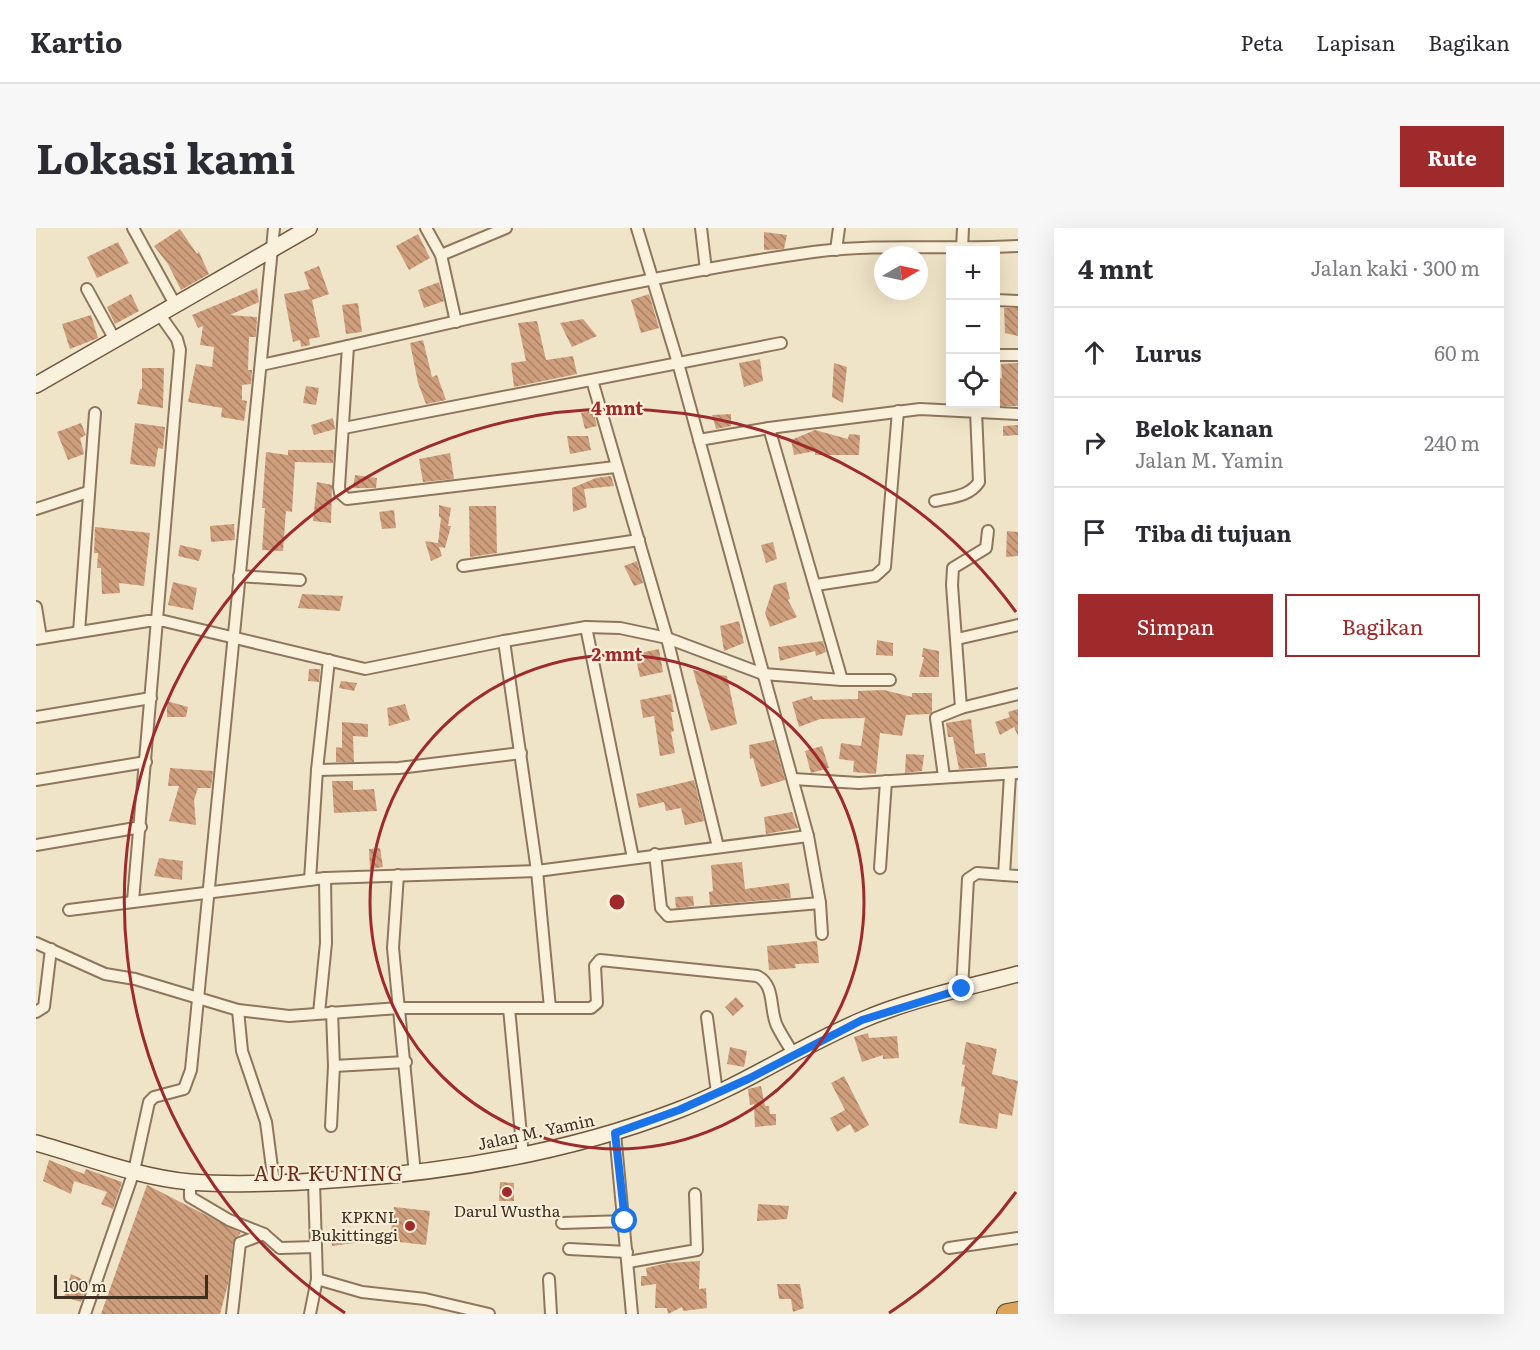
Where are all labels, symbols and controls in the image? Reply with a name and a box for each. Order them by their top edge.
text: Kartio [30,20,123,62]
text: Peta [1241,26,1283,57]
text: Lapisan [1316,26,1395,57]
text: Bagikan [1428,26,1510,57]
text: Lokasi kami [36,125,295,187]
button: Rute [1400,126,1504,187]
north arrow [874,246,928,300]
map controls [946,246,1000,408]
button: + [946,246,1000,300]
text: 4 mnt [1078,248,1153,287]
text: Jalan kaki · 300 m [1311,252,1480,282]
button: − [946,300,1000,354]
icon: ahead [1078,336,1111,369]
text: Lurus [1135,336,1202,369]
text: 60 m [1434,337,1480,367]
button: locate [946,354,1000,408]
text: 4 mnt [591,394,643,421]
text: Belok kanan [1135,411,1273,444]
icon: right [1078,426,1111,459]
text: 240 m [1424,427,1480,457]
text: Jalan M. Yamin [1135,444,1284,474]
icon: arrive [1078,516,1111,549]
text: Tiba di tujuan [1135,516,1291,549]
button: Simpan [1078,594,1273,657]
button: Bagikan [1285,594,1480,657]
text: 2 mnt [592,640,643,667]
centre of rings [607,892,627,912]
route end [948,975,974,1001]
street label: Jalan M. Yamin [475,1107,597,1155]
district label: AUR KUNING [254,1157,404,1187]
marker: Darul Wustha [500,1185,514,1199]
place label: Darul Wustha [454,1198,561,1222]
place label: KPKNL Bukittinggi [311,1204,398,1246]
route start [611,1207,637,1233]
marker: KPKNL Bukittinggi [403,1219,417,1233]
scale bar [54,1272,208,1300]
text: 100 m [63,1273,107,1297]

